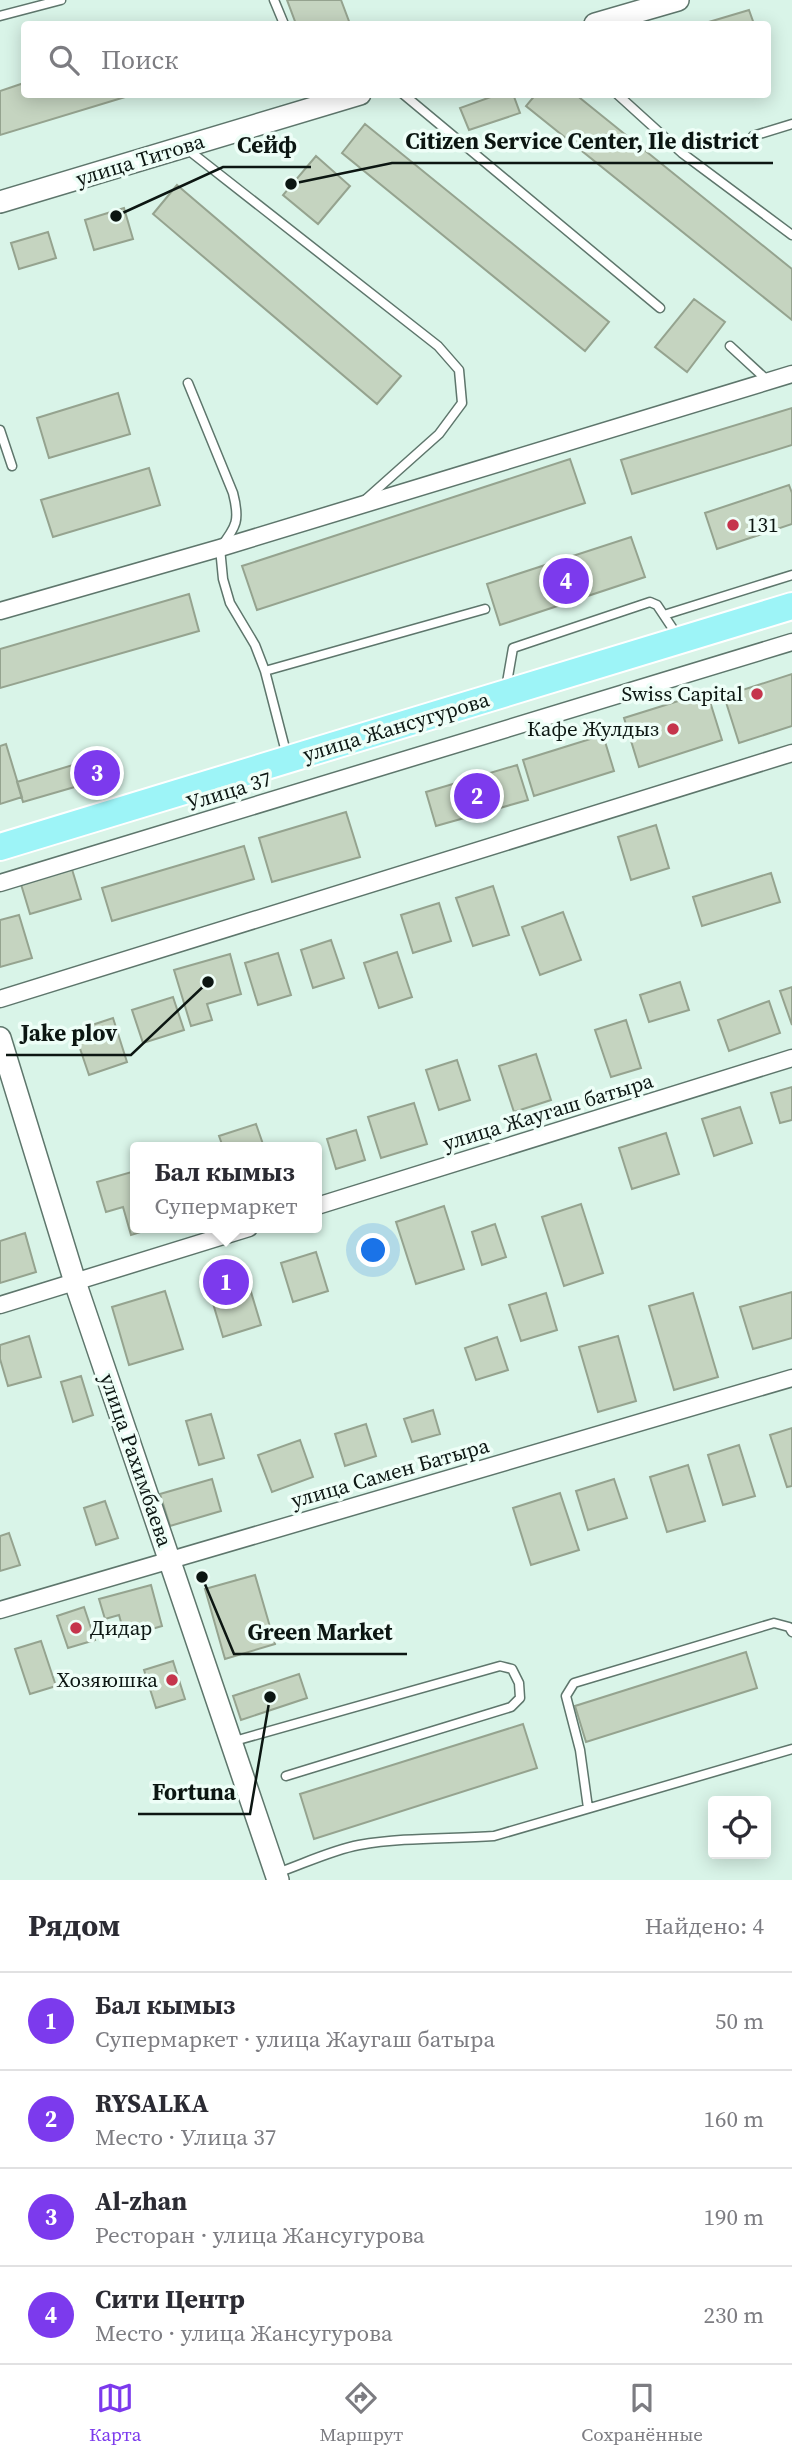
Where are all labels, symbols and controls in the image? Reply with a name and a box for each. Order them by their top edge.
search box [21,21,771,98]
icon: search [45,41,83,79]
text: Поиск [101,42,178,78]
callout: Citizen Service Center, Ile district [392,119,773,163]
callout: Сейф [223,123,311,167]
text: Citizen Service Center, Ile district [405,125,760,157]
street label: улица Титова [72,126,208,193]
text: Сейф [237,129,297,161]
place label: 131 [747,510,779,539]
marker: 131 [725,517,741,533]
pin: 4 [543,555,589,607]
place label: Swiss Capital [621,679,743,708]
street label: улица Жансугурова [299,684,493,769]
marker: Swiss Capital [749,686,765,702]
place label: Кафе Жулдыз [527,714,659,743]
marker: Кафе Жулдыз [665,721,681,737]
pin: 3 [74,747,120,799]
street label: Улица 37 [183,764,275,817]
pin: 2 [454,770,500,822]
callout: Jake plov [6,1011,131,1055]
text: Jake plov [19,1017,117,1049]
street label: улица Жаугаш батыра [439,1066,657,1157]
popup [130,1142,322,1233]
text: Бал кымыз [154,1154,295,1190]
text: Супермаркет [154,1190,298,1222]
your location [356,1233,390,1267]
pin: 1 [203,1256,249,1308]
street label: улица Рахимбаева [93,1369,180,1551]
street label: улица Самен Батыра [287,1430,493,1515]
callout: Green Market [234,1610,407,1654]
place label: Дидар [90,1613,152,1642]
text: Green Market [248,1616,393,1648]
marker: Дидар [68,1620,84,1636]
place label: Хозяюшка [57,1665,158,1694]
marker: Хозяюшка [164,1672,180,1688]
callout: Fortuna [138,1770,250,1814]
text: Fortuna [152,1776,237,1808]
map controls [708,1796,771,1859]
button: locate [708,1796,771,1859]
text: Рядом [28,1905,120,1946]
text: Найдено: 4 [645,1910,764,1942]
text: Бал кымыз [95,1987,235,2023]
text: 1 [45,2005,57,2037]
text: 50 m [715,2005,764,2037]
text: Супермаркет · улица Жаугаш батыра [95,2023,495,2055]
text: RYSALKA [95,2085,209,2121]
text: 2 [45,2103,57,2135]
text: 160 m [703,2103,764,2135]
text: Место · Улица 37 [95,2121,276,2153]
text: Al-zhan [95,2183,187,2219]
text: 3 [45,2201,57,2233]
text: 190 m [703,2201,764,2233]
text: Ресторан · улица Жансугурова [95,2219,425,2251]
text: Сити Центр [95,2281,245,2317]
text: 4 [45,2299,57,2331]
text: 230 m [703,2299,764,2331]
text: Место · улица Жансугурова [95,2317,393,2349]
tab: Карта [89,2379,141,2447]
tab: Маршрут [319,2379,403,2447]
tab: Сохранённые [581,2379,703,2447]

